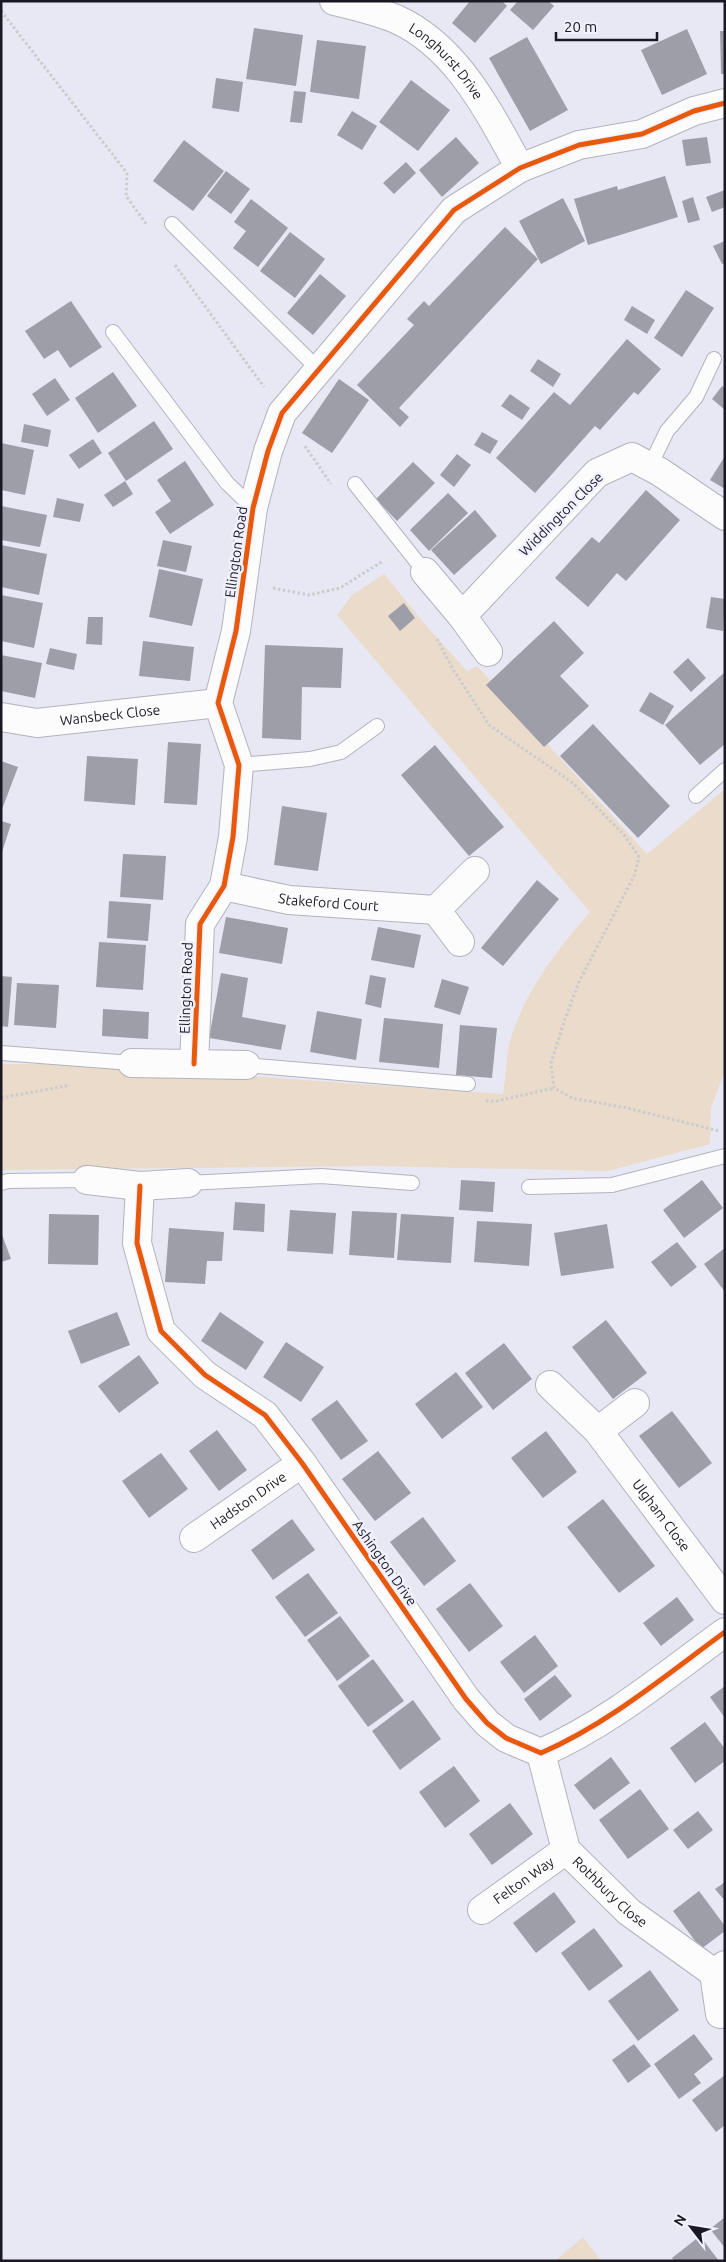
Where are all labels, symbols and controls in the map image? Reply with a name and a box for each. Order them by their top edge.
scale bar [556,10,657,42]
text: 20 m [564,18,597,35]
street label: Longhurst Drive [406,20,486,102]
street label: Widdington Close [516,469,606,559]
street label: Ellington Road [222,505,250,599]
street label: Wansbeck Close [59,701,161,728]
street label: Stakeford Court [277,890,380,914]
street label: Ellington Road [176,942,196,1034]
street label: Hadston Drive [207,1468,289,1532]
street label: Ulgham Close [629,1476,694,1555]
street label: Ashington Drive [350,1517,420,1609]
street label: Felton Way [490,1853,557,1907]
street label: Rothbury Close [569,1853,650,1931]
north arrow [666,2202,716,2252]
text: N [670,2212,689,2229]

